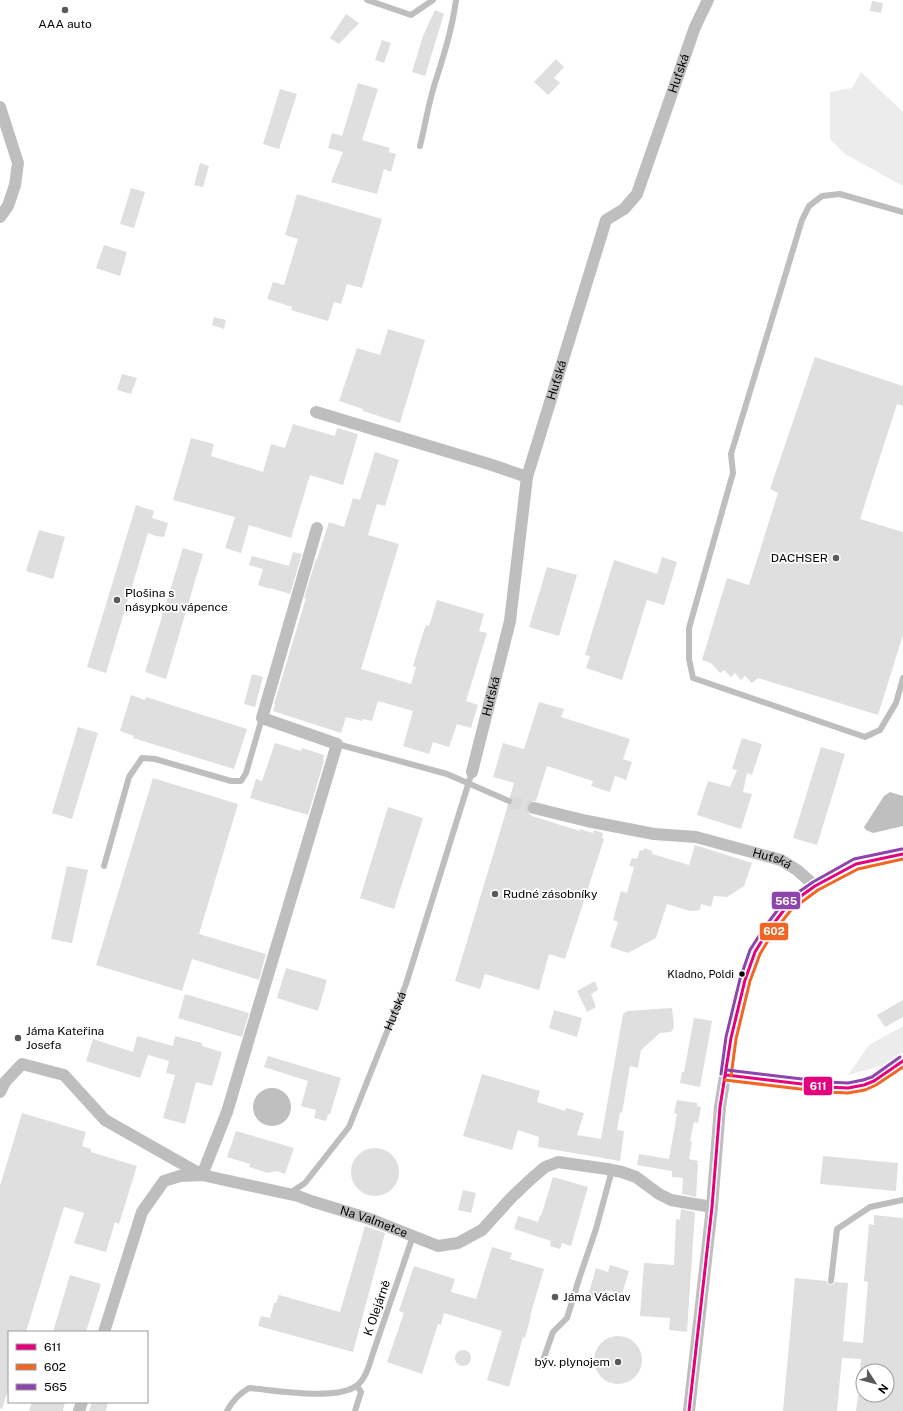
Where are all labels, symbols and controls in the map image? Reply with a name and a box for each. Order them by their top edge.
marker: AAA auto [60,5,70,15]
place label: AAA auto [38,17,92,31]
street label: Huťská [666,52,692,95]
street label: Huťská [544,359,569,402]
place label: DACHSER [771,551,828,565]
marker: DACHSER [831,553,841,563]
place label: Plošina s násypkou vápence [125,586,228,614]
marker: Plošina s násypkou vápence [112,595,122,605]
street label: Huťská [479,675,503,718]
street label: Huťská [751,846,794,872]
place label: Rudné zásobníky [503,887,598,901]
marker: Rudné zásobníky [490,889,500,899]
line badge: 565 [771,891,801,910]
text: 565 [775,895,797,907]
line badge: 602 [759,922,789,941]
text: 602 [763,925,785,937]
place label: Kladno, Poldi [667,968,734,980]
marker: Kladno, Poldi [737,969,747,979]
street label: Huťská [381,990,409,1033]
place label: Jáma Kateřina Josefa [26,1024,104,1052]
marker: Jáma Kateřina Josefa [13,1033,23,1043]
line badge: 611 [803,1076,833,1096]
text: 611 [810,1080,826,1092]
street label: Na Valmetce [338,1203,410,1240]
street label: K Olejárně [361,1278,393,1338]
place label: Jáma Václav [563,1290,631,1304]
marker: Jáma Václav [550,1292,560,1302]
legend [8,1331,148,1403]
text: 611 [44,1340,61,1354]
place label: býv. plynojem [534,1355,610,1369]
marker: býv. plynojem [613,1357,623,1367]
text: 602 [44,1360,66,1374]
north arrow [855,1363,895,1403]
text: 565 [44,1380,67,1394]
text: N [876,1382,890,1396]

